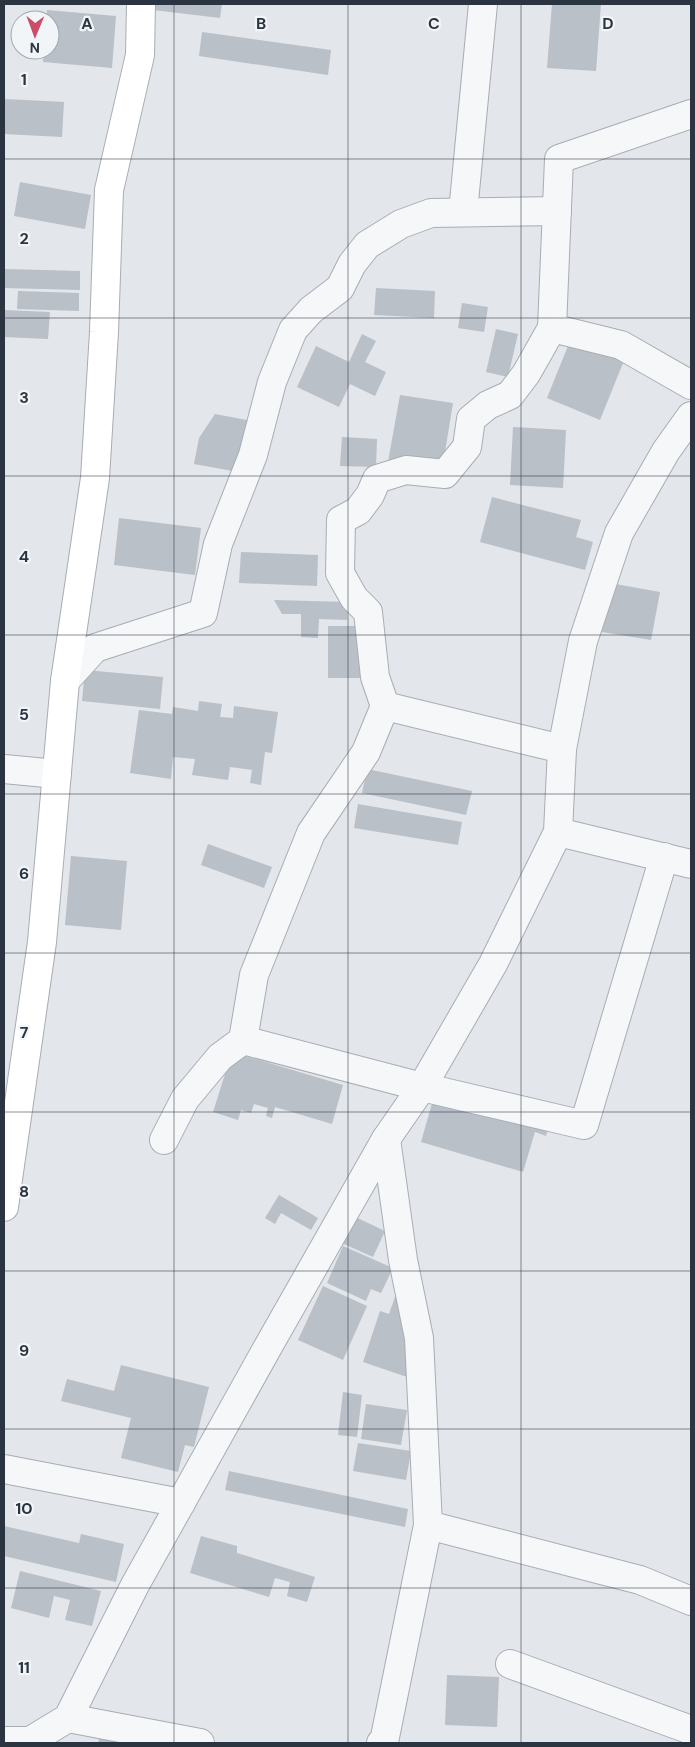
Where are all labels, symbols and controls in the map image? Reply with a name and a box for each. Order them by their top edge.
north arrow [10,10,60,60]
text: A [81,13,93,34]
text: B [256,13,266,34]
text: C [428,13,440,34]
text: D [602,13,614,34]
text: N [30,39,40,57]
text: 1 [21,69,27,90]
text: 2 [19,228,29,249]
text: 3 [19,387,29,408]
text: 4 [19,546,29,567]
text: 5 [19,704,29,725]
text: 6 [19,863,29,884]
text: 7 [20,1022,29,1043]
text: 8 [19,1181,29,1202]
text: 9 [19,1340,29,1361]
text: 10 [15,1498,33,1519]
text: 11 [18,1657,30,1678]

